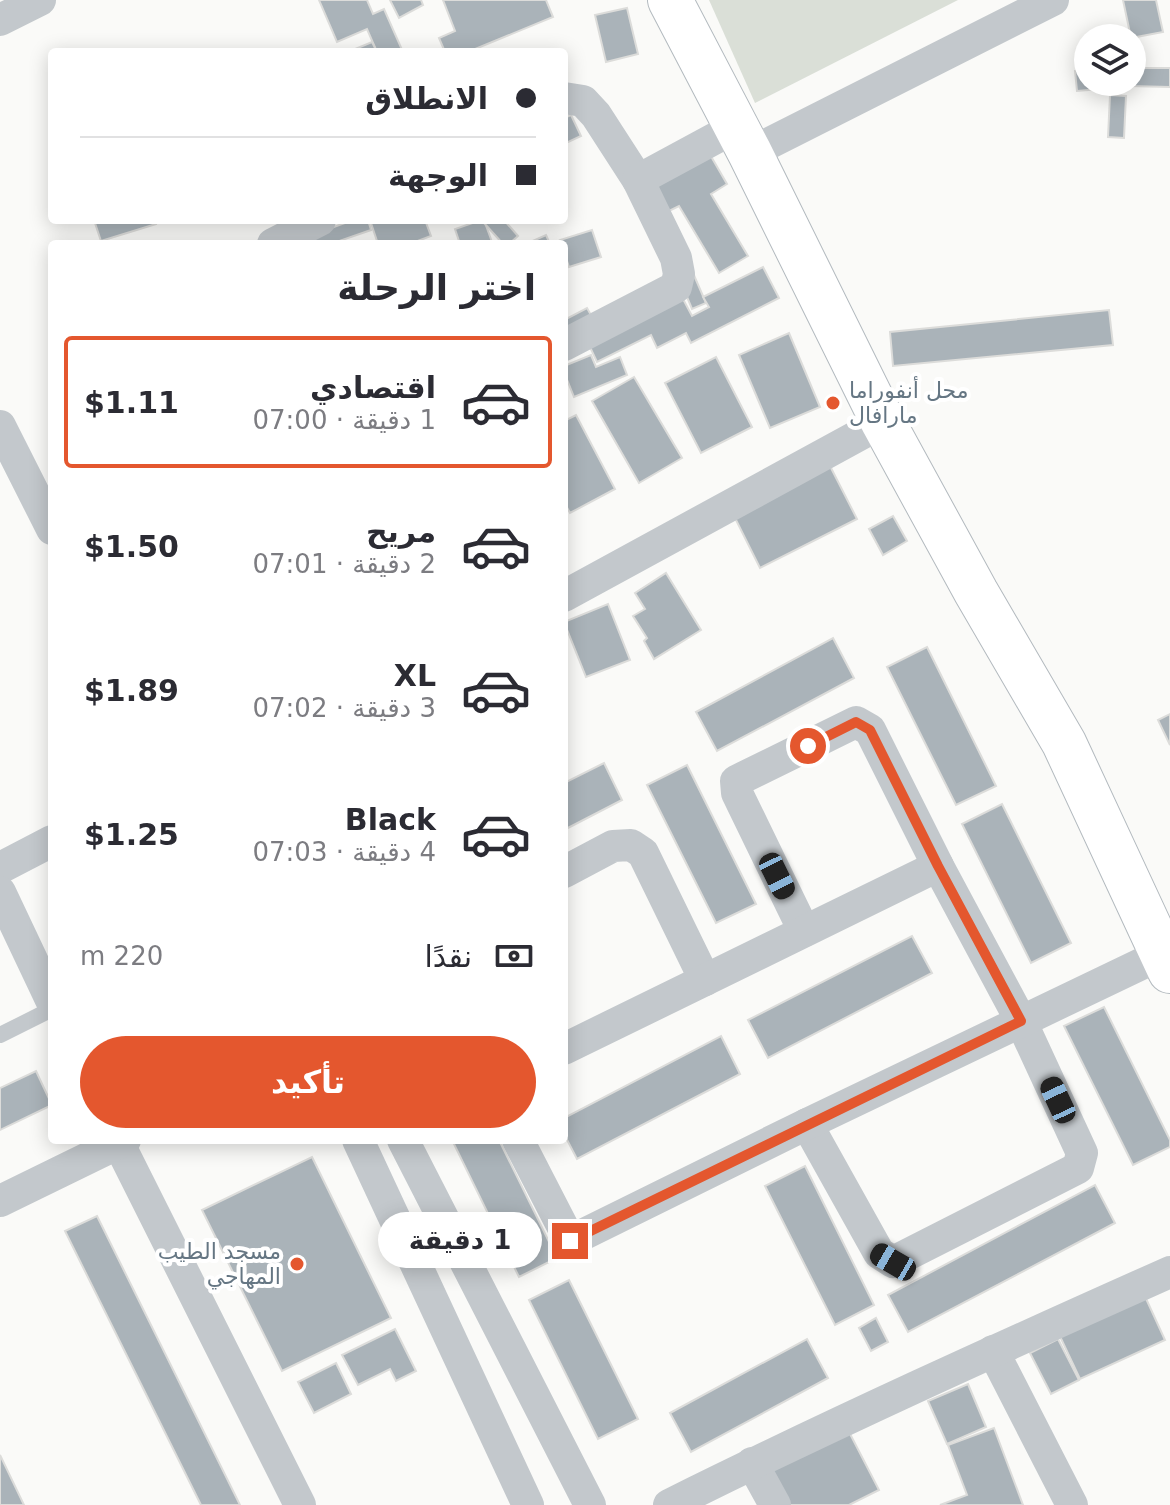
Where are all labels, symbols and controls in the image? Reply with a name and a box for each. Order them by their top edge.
map controls [1074,24,1146,96]
button: layers [1074,24,1146,96]
text: الانطلاق [365,81,488,116]
text: الوجهة [388,158,488,193]
text: اختر الرحلة [337,267,536,308]
icon: car [460,366,532,438]
text: اقتصادي [310,370,436,405]
place label: محل أنفوراما مارافال [849,376,969,428]
text: $1.11 [84,385,179,420]
marker: محل أنفوراما مارافال [824,394,842,412]
text: 1 دقيقة · 07:00 [253,405,436,435]
icon: car [460,510,532,582]
text: مريح [366,514,436,549]
text: $1.50 [84,529,179,564]
text: 2 دقيقة · 07:01 [253,549,436,579]
icon: car [460,654,532,726]
text: XL [394,658,436,693]
text: $1.89 [84,673,179,708]
text: 3 دقيقة · 07:02 [253,693,436,723]
route start [790,728,826,764]
icon: car [460,798,532,870]
text: Black [345,802,436,837]
text: $1.25 [84,817,179,852]
text: 4 دقيقة · 07:03 [253,837,436,867]
car [756,849,798,903]
icon: cash [492,934,536,978]
text: نقدًا [424,939,472,974]
text: 220 m [80,941,163,971]
button: تأكيد [80,1036,536,1128]
car [1037,1073,1079,1127]
callout: 1 دقيقة [378,1213,542,1269]
route end [552,1223,588,1259]
text: 1 دقيقة [409,1225,511,1255]
place label: مسجد الطيب المهاجي [158,1239,281,1290]
car [866,1240,920,1284]
marker: مسجد الطيب المهاجي [288,1255,306,1273]

